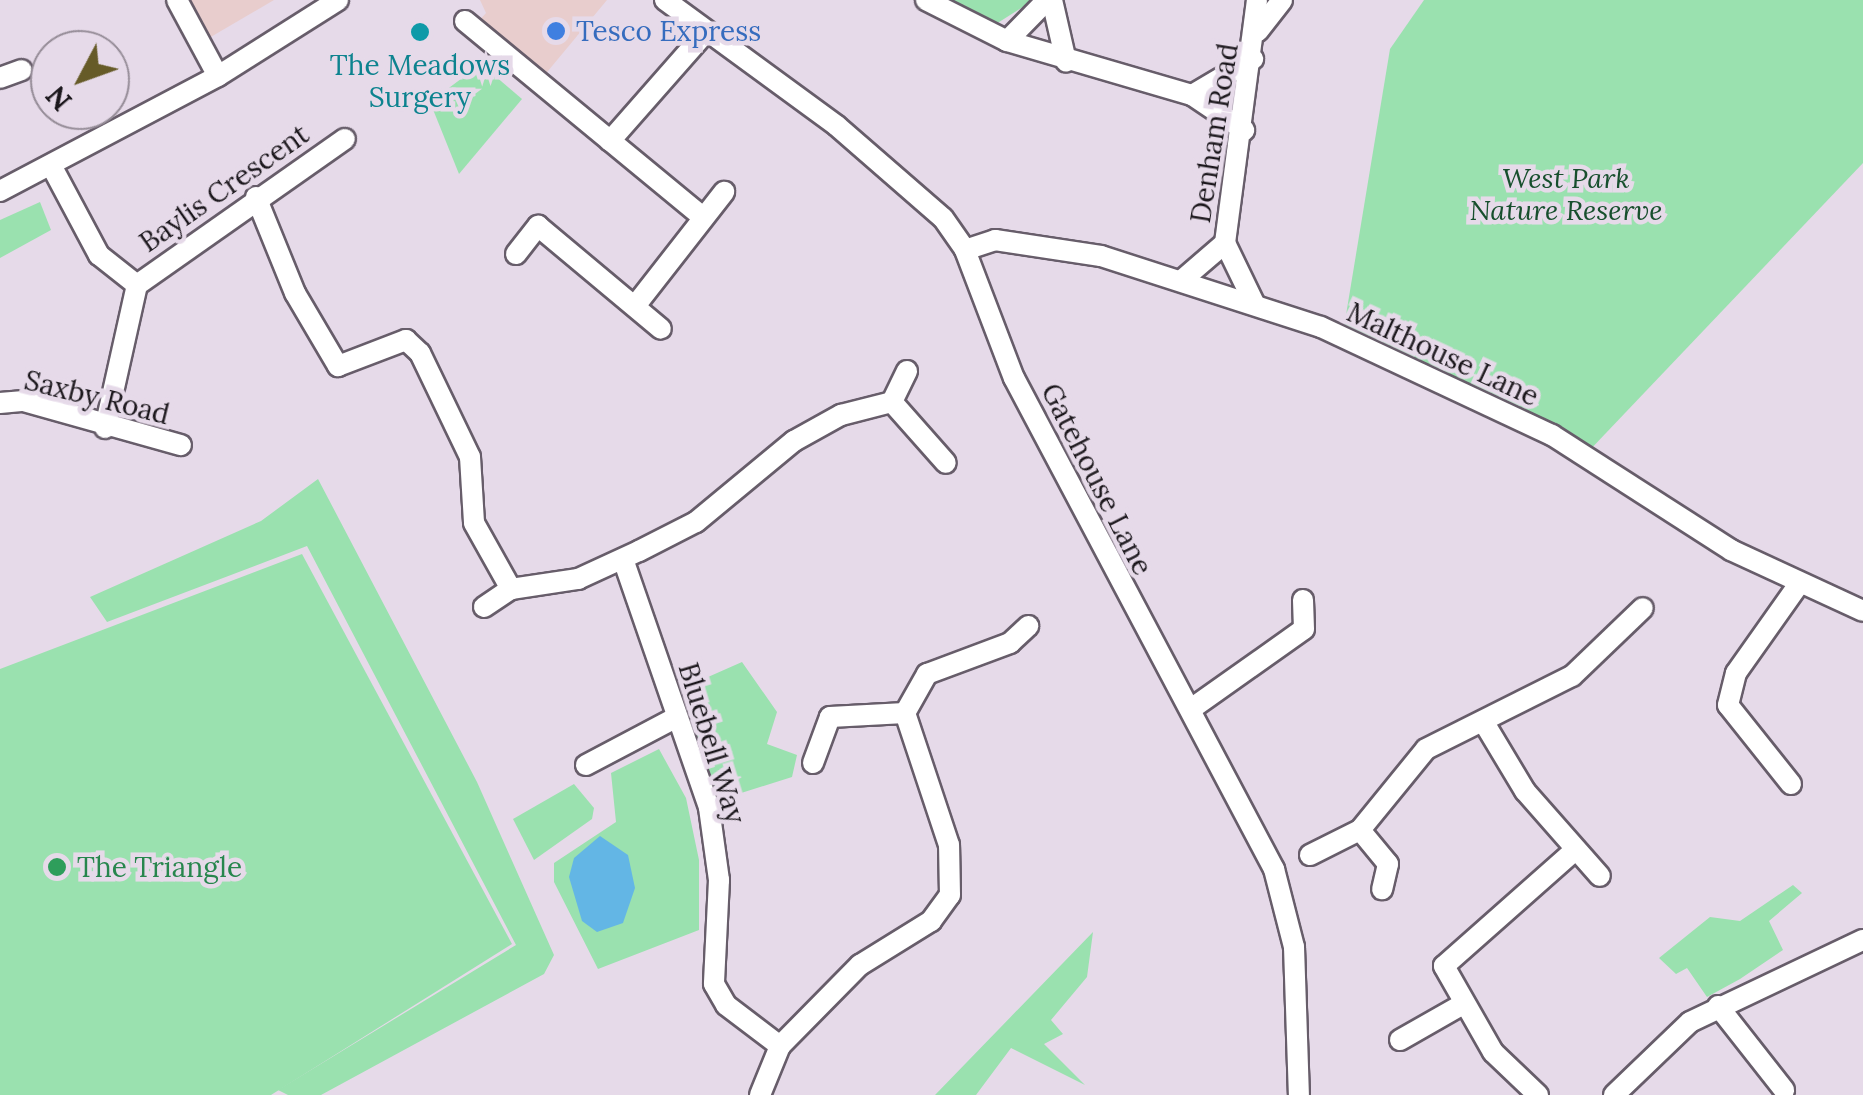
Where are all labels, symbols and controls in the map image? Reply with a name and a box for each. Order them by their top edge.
place label: Tesco Express [576,14,761,48]
marker: Tesco Express [545,20,567,42]
marker: The Meadows Surgery [409,21,431,43]
north arrow [30,30,130,130]
street label: Denham Road [1183,41,1245,225]
place label: The Meadows Surgery [330,48,510,114]
text: N [38,78,80,118]
street label: Baylis Crescent [133,117,315,259]
park label: West Park Nature Reserve [1469,161,1663,227]
street label: Malthouse Lane [1342,295,1544,413]
street label: Saxby Road [21,363,173,431]
street label: Gatehouse Lane [1034,378,1160,580]
street label: Bluebell Way [672,658,752,828]
place label: The Triangle [77,850,242,884]
marker: The Triangle [46,856,68,878]

